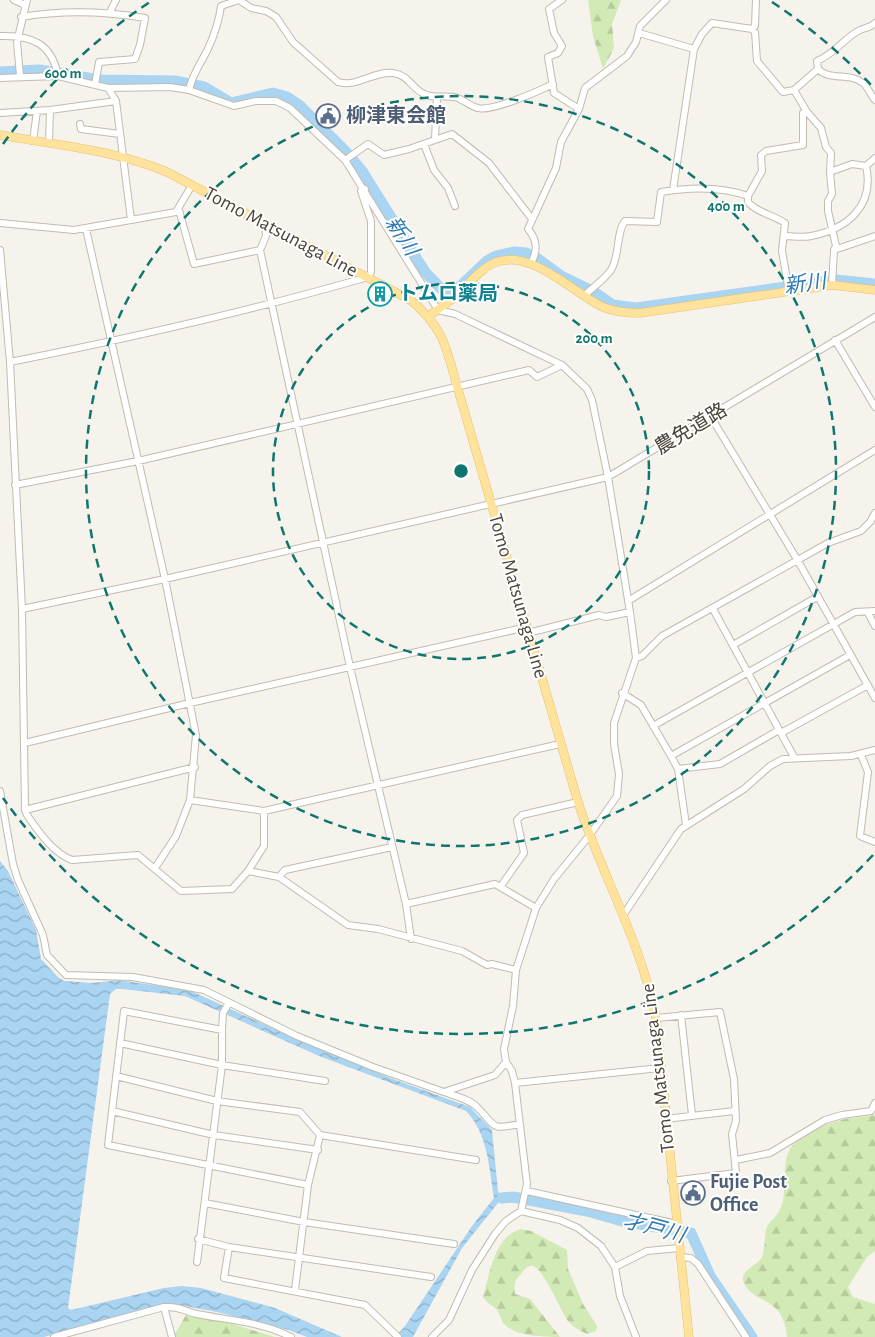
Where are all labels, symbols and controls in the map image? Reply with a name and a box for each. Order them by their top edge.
text: 600 m [44,66,82,81]
public building icon: 柳津東会館 [315,103,341,129]
place label: 柳津東会館 [346,105,446,126]
street label: Tomo Matsunaga Line [201,183,361,281]
text: 400 m [707,199,745,214]
water label: 新川 [382,212,424,261]
water label: 新川 [783,269,829,297]
building icon: トムロ薬局 [367,281,393,307]
place label: トムロ薬局 [398,283,498,304]
text: 200 m [575,331,613,346]
street label: 農免道路 [651,399,730,458]
centre of rings [452,462,470,480]
street label: Tomo Matsunaga Line [485,511,551,681]
street label: Tomo Matsunaga Line [638,982,678,1154]
place label: Fujie Post Office [710,1172,787,1215]
public building icon: Fujie Post Office [680,1180,706,1206]
water label: 才戸川 [621,1209,689,1247]

